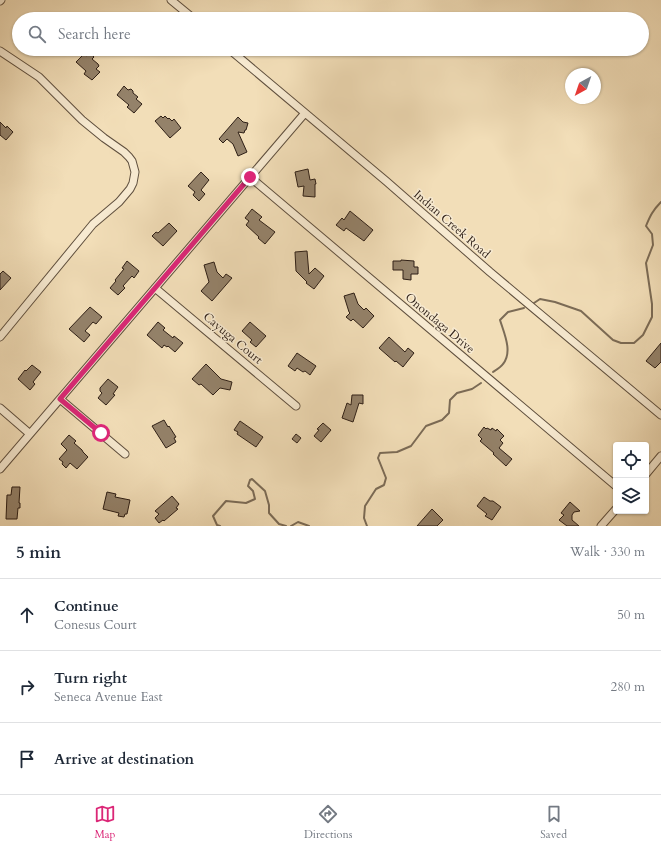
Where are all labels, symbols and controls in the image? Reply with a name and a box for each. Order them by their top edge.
search box [12,12,649,56]
icon: search [26,23,48,45]
text: Search here [58,24,131,44]
north arrow [565,68,601,104]
route end [241,168,259,186]
street label: Indian Creek Road [410,186,494,262]
street label: Onondaga Drive [402,289,478,357]
street label: Cayuga Court [200,308,266,368]
route start [92,424,110,442]
map controls [613,442,649,514]
button: locate [613,442,649,478]
button: layers [613,478,649,514]
text: 5 min [16,541,61,564]
text: Walk · 330 m [570,543,645,561]
text: Continue [54,596,119,616]
icon: ahead [16,604,38,626]
text: 50 m [617,606,645,624]
text: Conesus Court [54,616,137,634]
text: Turn right [54,668,127,688]
icon: right [16,676,38,698]
text: 280 m [611,678,645,696]
text: Seneca Avenue East [54,688,163,706]
icon: arrive [16,748,38,770]
text: Arrive at destination [54,749,194,769]
tab: Map [94,803,116,842]
tab: Directions [304,803,352,842]
tab: Saved [540,803,567,842]

